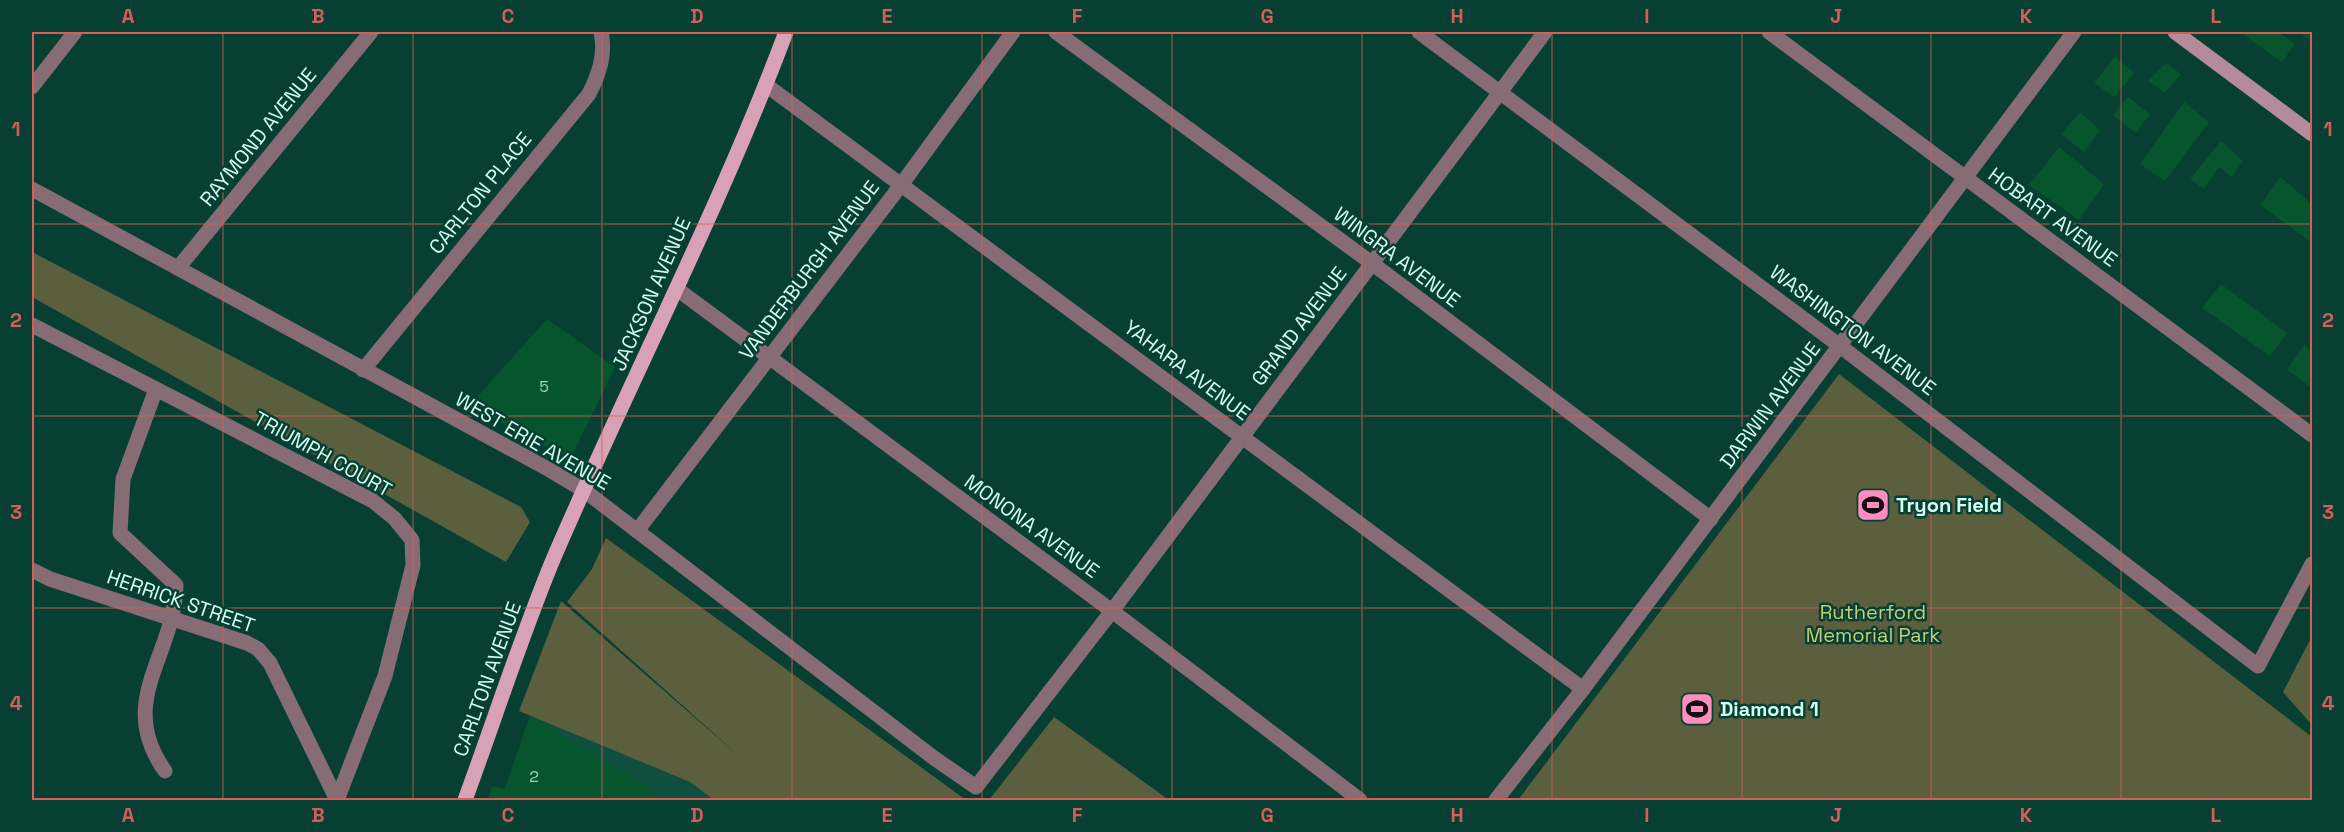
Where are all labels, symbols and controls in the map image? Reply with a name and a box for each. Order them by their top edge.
text: A [122,3,135,29]
text: B [311,3,325,29]
text: C [502,3,515,29]
text: D [690,3,704,29]
text: E [881,3,893,29]
text: F [1072,3,1083,29]
text: G [1260,3,1274,29]
text: H [1450,3,1464,29]
text: I [1644,3,1650,29]
text: J [1830,3,1842,29]
text: K [2020,3,2033,29]
text: L [2211,3,2222,29]
street label: RAYMOND AVENUE [194,62,322,212]
text: 1 [11,116,21,142]
text: 1 [2323,116,2333,142]
street label: CARLTON PLACE [423,127,537,259]
street label: HOBART AVENUE [1983,161,2123,273]
street label: VANDERBURGH AVENUE [733,175,885,365]
street label: WINGRA AVENUE [1329,201,1465,313]
street label: JACKSON AVENUE [605,213,697,375]
street label: WASHINGTON AVENUE [1765,259,1941,401]
street label: GRAND AVENUE [1246,261,1352,391]
text: 2 [10,307,22,333]
text: 2 [2322,307,2334,333]
street label: YAHARA AVENUE [1119,314,1255,426]
street label: DARWIN AVENUE [1714,337,1826,473]
house number: 5 [539,376,549,397]
street label: WEST ERIE AVENUE [451,386,615,496]
street label: TRIUMPH COURT [249,405,397,503]
street label: MONONA AVENUE [959,468,1105,584]
sports icon: Tryon Field [1855,487,1891,523]
place label: Tryon Field [1896,492,2002,518]
text: 3 [10,499,22,525]
text: 3 [2322,499,2334,525]
street label: HERRICK STREET [103,563,259,639]
street label: CARLTON AVENUE [447,598,527,760]
park label: Rutherford Memorial Park [1806,599,1940,648]
text: 4 [10,690,23,716]
text: 4 [2322,690,2335,716]
sports icon: Diamond 1 [1679,691,1715,727]
place label: Diamond 1 [1720,696,1819,722]
house number: 2 [529,766,539,787]
text: A [122,802,135,828]
text: B [311,802,325,828]
text: C [502,802,515,828]
text: D [690,802,704,828]
text: E [881,802,893,828]
text: F [1072,802,1083,828]
text: G [1260,802,1274,828]
text: H [1450,802,1464,828]
text: I [1644,802,1650,828]
text: J [1830,802,1842,828]
text: K [2020,802,2033,828]
text: L [2211,802,2222,828]

